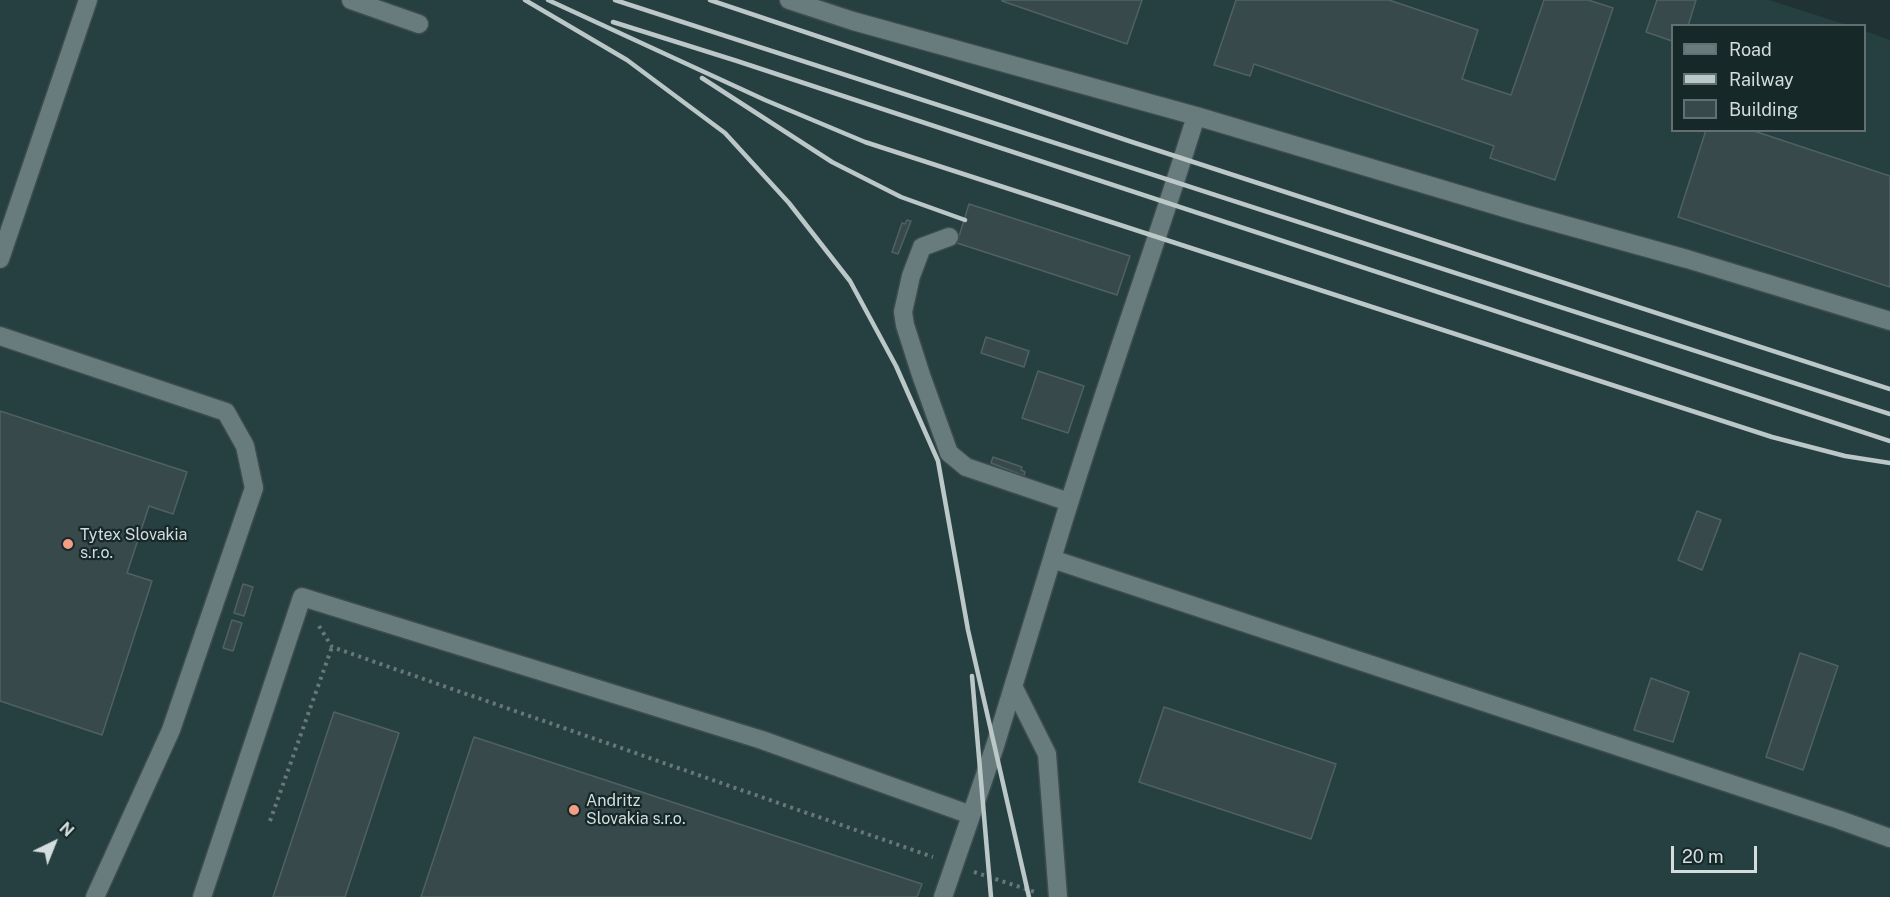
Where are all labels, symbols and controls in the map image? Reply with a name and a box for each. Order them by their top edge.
legend [1671,24,1866,132]
text: Road [1729,39,1772,60]
text: Railway [1729,69,1794,90]
text: Building [1729,99,1798,120]
place label: Tytex Slovakia s.r.o. [80,525,187,563]
marker: Tytex Slovakia s.r.o. [61,537,75,551]
place label: Andritz Slovakia s.r.o. [586,791,685,829]
marker: Andritz Slovakia s.r.o. [567,803,581,817]
north arrow [24,813,84,873]
text: N [56,818,78,841]
scale bar [1674,834,1760,872]
text: 20 m [1682,846,1724,867]

